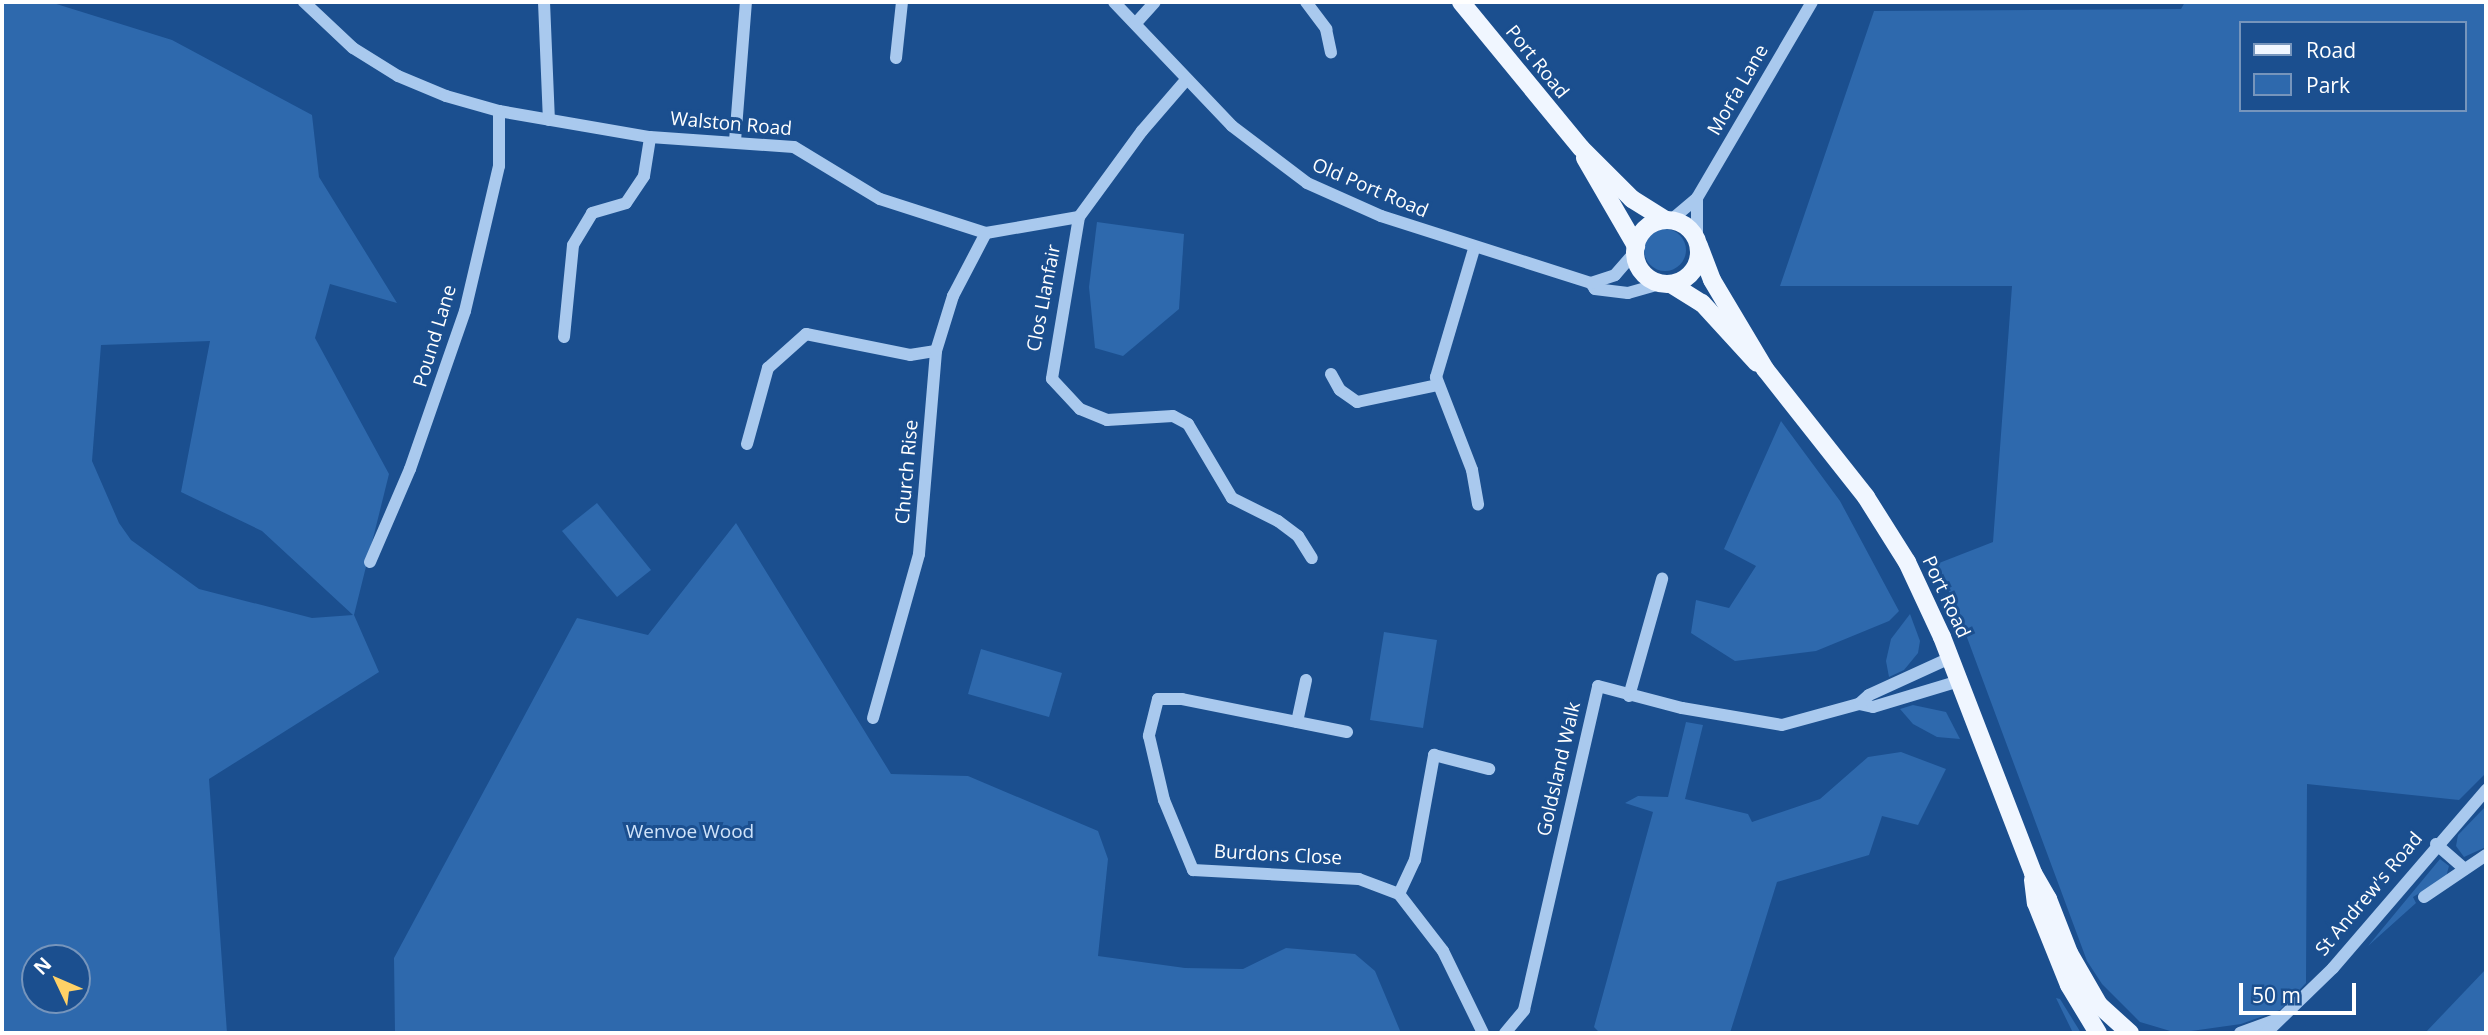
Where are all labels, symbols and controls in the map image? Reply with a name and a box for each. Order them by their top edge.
street label: Port Road [1501,21,1573,103]
legend [2240,21,2467,112]
text: Road [2306,36,2356,64]
street label: Morfa Lane [1703,41,1773,139]
text: Park [2306,71,2350,99]
street label: Walston Road [669,107,793,141]
street label: Old Port Road [1309,153,1431,223]
street label: Clos Llanfair [1022,243,1066,353]
street label: Pound Lane [409,282,461,390]
street label: Church Rise [891,419,923,525]
street label: Port Road [1917,552,1975,642]
street label: Goldsland Walk [1532,700,1586,838]
park label: Wenvoe Wood [626,821,754,843]
street label: St Andrew's Road [2311,828,2427,960]
street label: Burdons Close [1213,840,1343,870]
north arrow [21,944,91,1014]
text: N [28,951,57,980]
scale bar [2243,968,2360,1012]
text: 50 m [2252,981,2301,1009]

